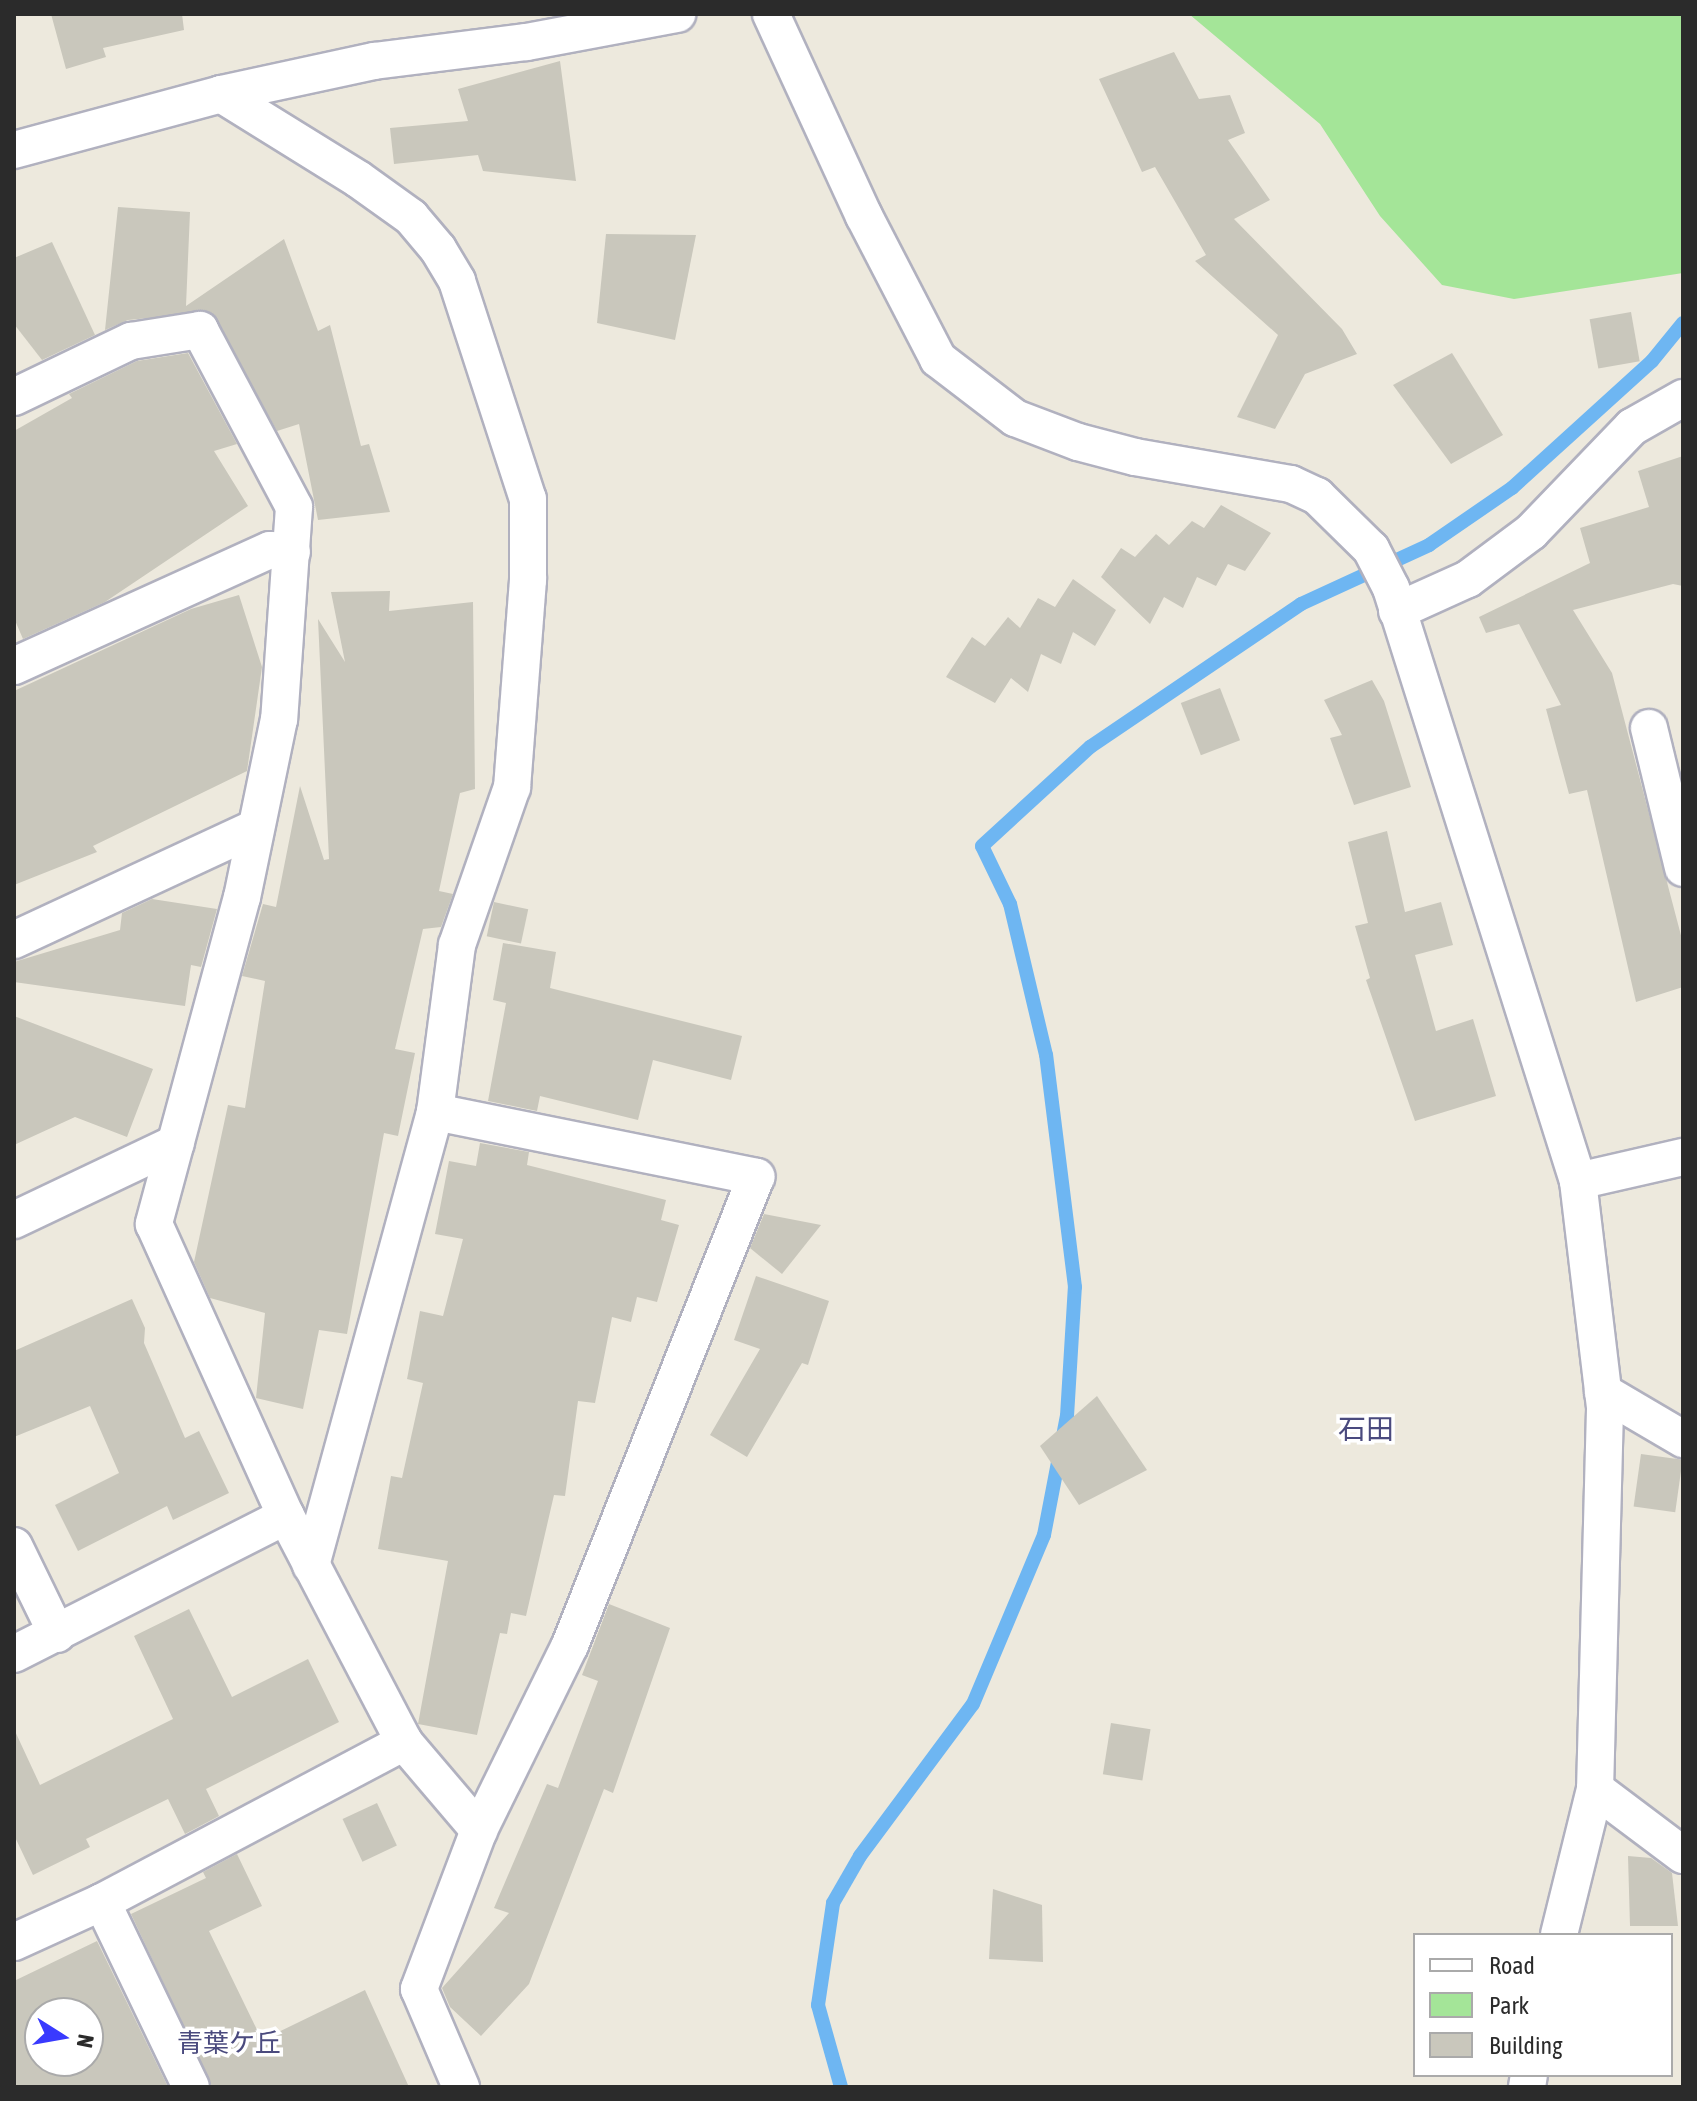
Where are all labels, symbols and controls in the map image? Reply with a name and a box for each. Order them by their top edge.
district label: 石田 [1338,1412,1394,1446]
legend [1413,1933,1673,2077]
text: Road [1489,1952,1535,1979]
text: Park [1489,1992,1529,2019]
north arrow [24,1997,104,2077]
district label: 青葉ケ丘 [177,2028,281,2060]
text: N [72,2032,100,2050]
text: Building [1489,2032,1562,2059]

